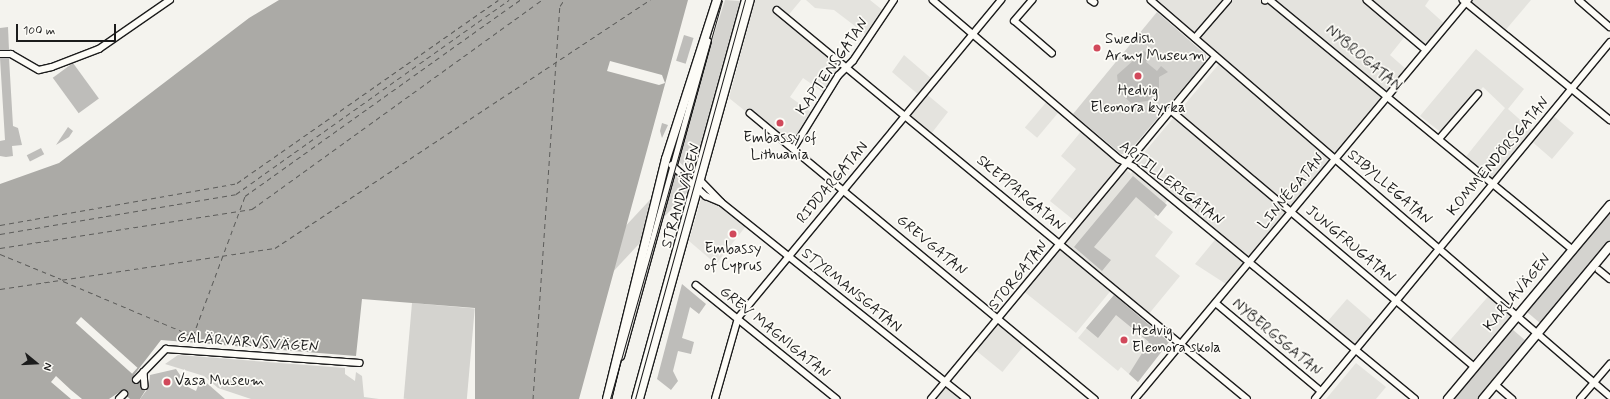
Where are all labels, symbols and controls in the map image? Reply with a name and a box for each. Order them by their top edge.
street label: KAPTENSGATAN [793,15,873,119]
scale bar [18,16,118,42]
street label: NYBROGATAN [1321,22,1405,96]
text: 100 m [23,23,55,39]
place label: Swedish Army Museum [1105,30,1205,65]
marker: Swedish Army Museum [1092,43,1102,53]
marker: Hedvig Eleonora kyrka [1133,71,1143,81]
place label: Hedvig Eleonora kyrka [1090,82,1186,117]
street label: KOMMENDÖRSGATAN [1444,94,1554,220]
marker: Embassy of Lithuania [775,118,785,128]
place label: Embassy of Lithuania [743,129,817,164]
street label: RIDDARGATAN [793,138,873,228]
street label: ARTILLERIGATAN [1115,138,1227,230]
street label: STRANDVÄGEN [658,142,706,250]
street label: SIBYLLEGATAN [1343,146,1435,230]
street label: LINNÉGATAN [1255,150,1329,234]
street label: SKEPPARGATAN [972,152,1068,236]
street label: JUNGFRUGATAN [1302,202,1398,288]
street label: GREVGATAN [892,212,970,280]
marker: Embassy of Cyprus [728,229,738,239]
street label: STORGATAN [986,238,1052,314]
place label: Embassy of Cyprus [702,240,764,275]
street label: STYRMANSGATAN [797,245,905,337]
street label: KARLAVÄGEN [1480,251,1556,335]
street label: GREV MAGNIGATAN [714,282,834,384]
street label: NYBERGSGATAN [1228,295,1324,381]
place label: Hedvig Eleonora skola [1132,322,1221,357]
street label: GALÄRVARVSVÄGEN [176,329,320,357]
marker: Hedvig Eleonora skola [1119,335,1129,345]
north arrow [16,343,56,383]
text: N [40,361,55,372]
place label: Vasa Museum [175,373,268,391]
marker: Vasa Museum [162,377,172,387]

